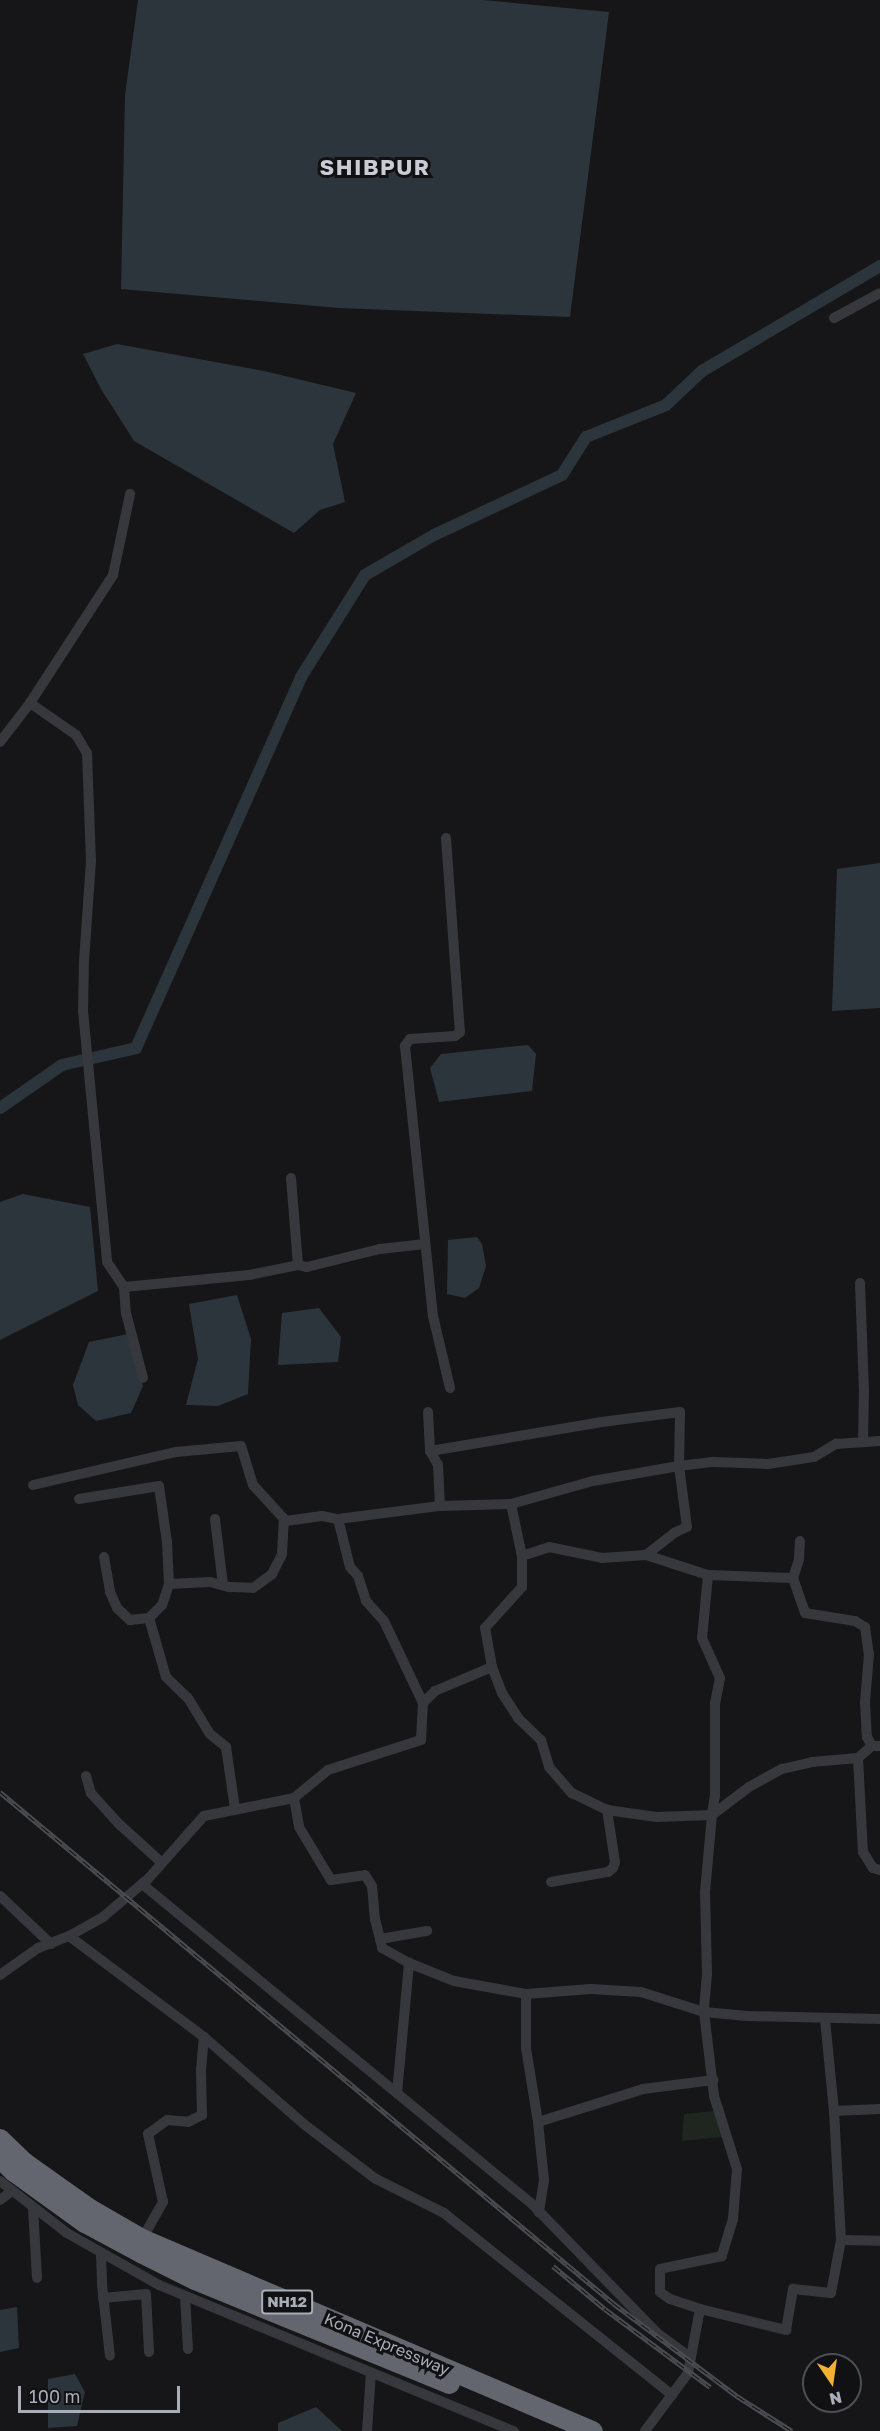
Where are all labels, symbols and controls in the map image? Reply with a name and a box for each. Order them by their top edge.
district label: SHIBPUR [319,154,431,180]
road number: NH12 [260,2290,314,2314]
street label: Kona Expressway [321,2309,453,2379]
north arrow [802,2353,862,2413]
scale bar [21,2374,183,2412]
text: 100 m [29,2385,80,2407]
text: N [827,2387,844,2410]

